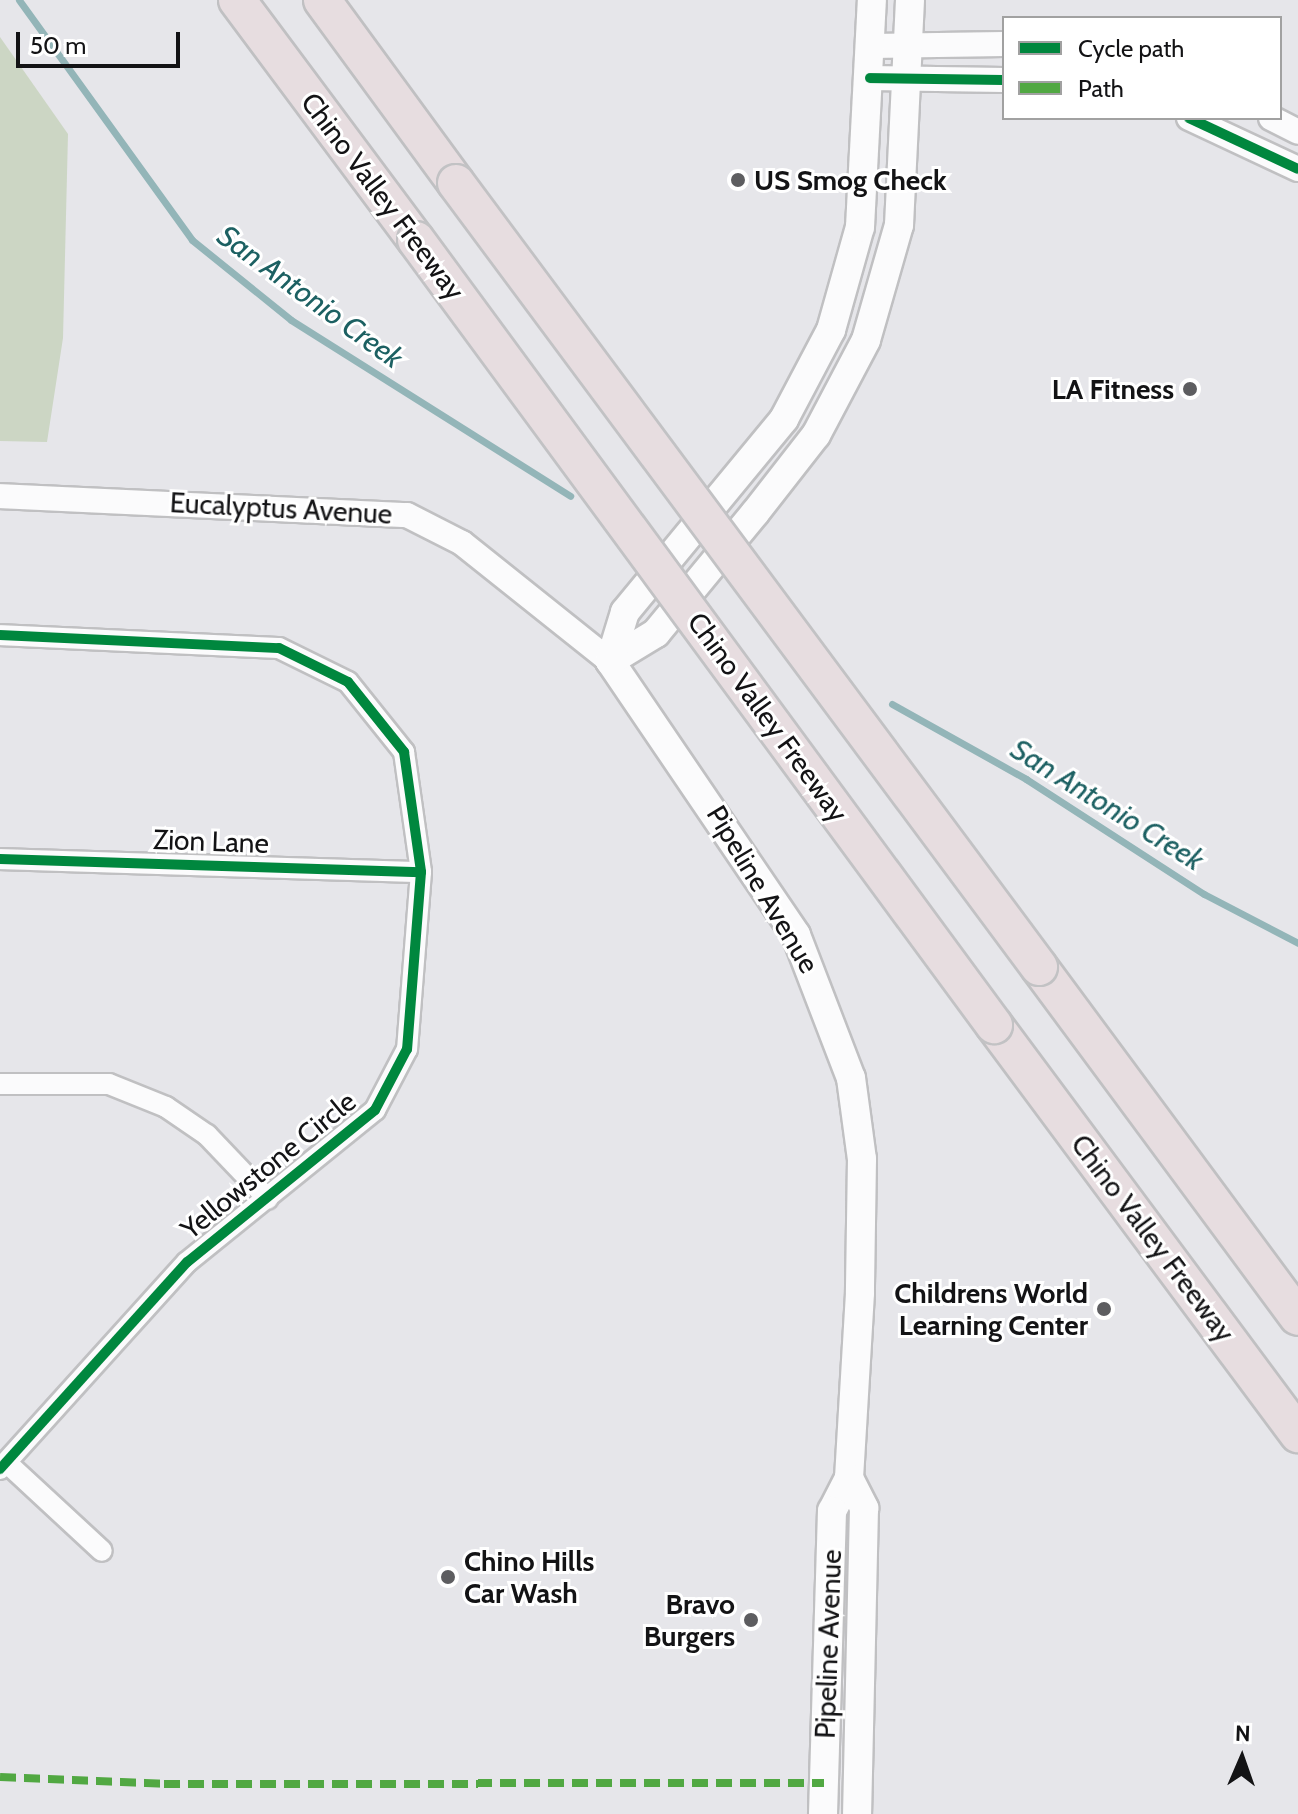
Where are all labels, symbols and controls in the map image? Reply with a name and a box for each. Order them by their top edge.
scale bar [20,16,184,66]
legend [1002,16,1282,120]
text: 50 m [30,31,86,60]
text: Cycle path [1078,34,1184,63]
text: Path [1078,74,1124,103]
street label: Chino Valley Freeway [294,86,472,306]
place label: US Smog Check [754,163,947,197]
marker: US Smog Check [729,171,747,189]
water label: San Antonio Creek [210,218,410,376]
place label: LA Fitness [1052,372,1174,406]
marker: LA Fitness [1181,380,1199,398]
street label: Eucalyptus Avenue [169,485,393,531]
street label: Chino Valley Freeway [681,606,855,828]
water label: San Antonio Creek [1004,731,1210,879]
street label: Pipeline Avenue [700,799,826,979]
street label: Zion Lane [152,822,270,860]
street label: Yellowstone Circle [174,1084,362,1246]
street label: Chino Valley Freeway [1064,1128,1242,1348]
place label: Childrens World Learning Center [894,1276,1088,1342]
marker: Childrens World Learning Center [1095,1300,1113,1318]
place label: Chino Hills Car Wash [464,1544,594,1610]
street label: Pipeline Avenue [808,1549,848,1739]
marker: Chino Hills Car Wash [439,1568,457,1586]
place label: Bravo Burgers [644,1587,735,1653]
marker: Bravo Burgers [742,1611,760,1629]
north arrow [1202,1718,1282,1798]
text: N [1235,1720,1251,1747]

